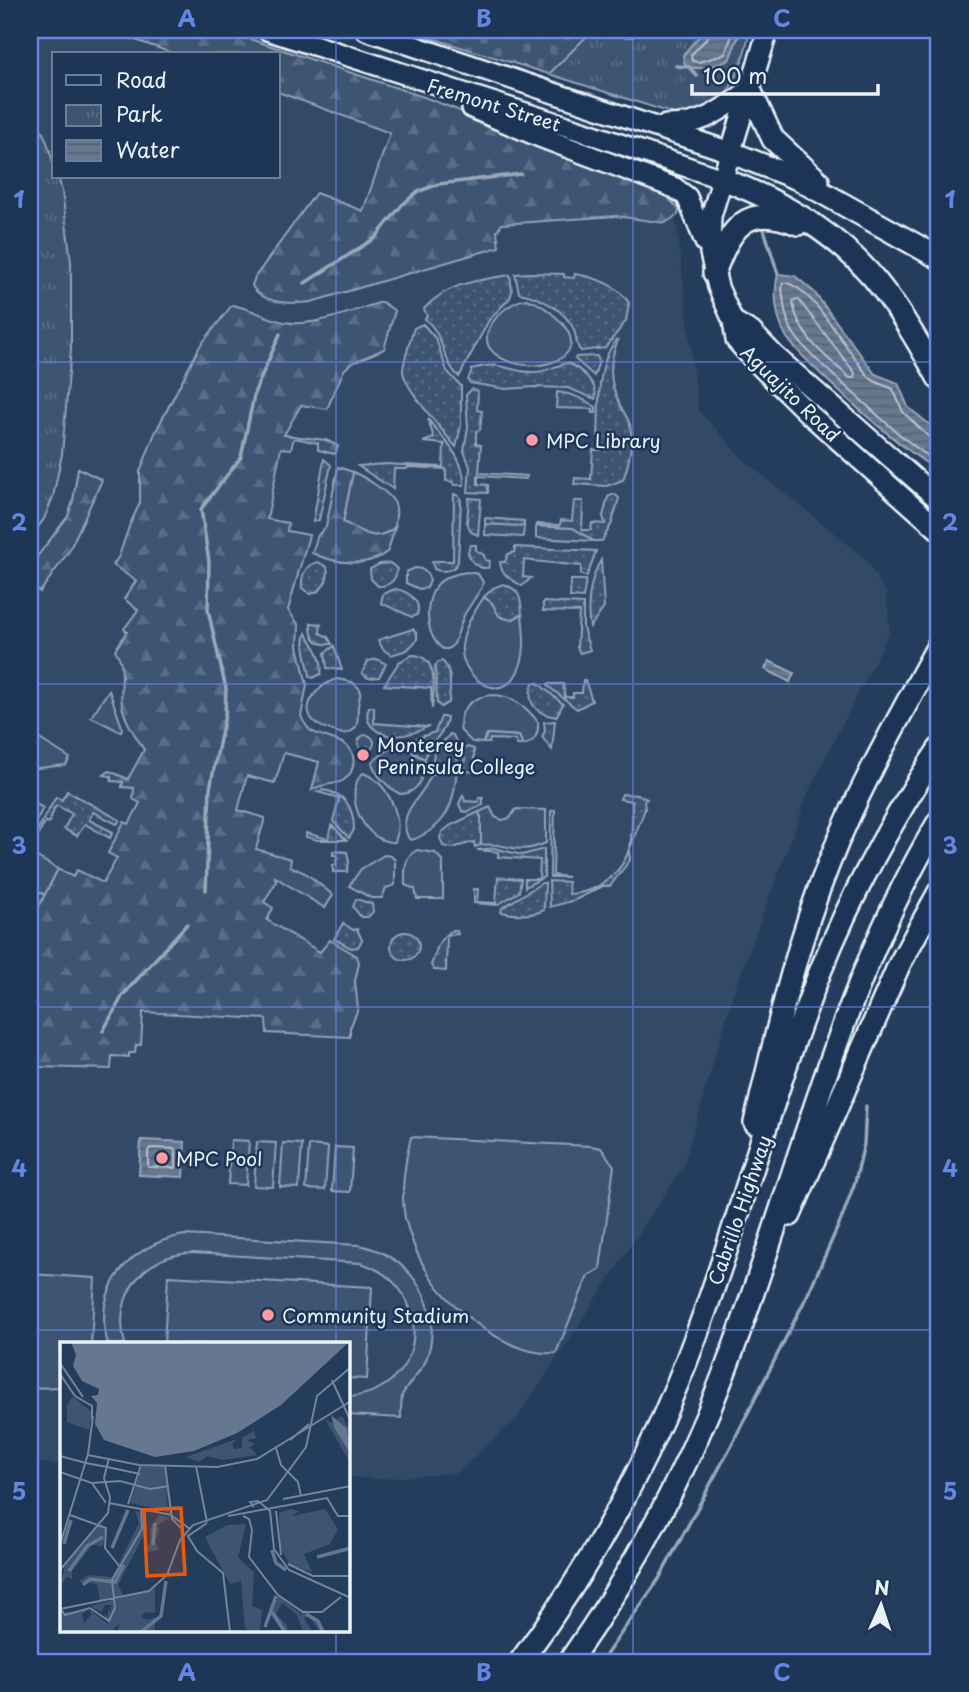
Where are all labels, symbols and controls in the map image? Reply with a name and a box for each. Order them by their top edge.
text: A [178,0,196,35]
text: B [476,0,492,35]
text: C [773,0,791,35]
legend [52,52,280,178]
scale bar [692,52,878,96]
text: 100 m [703,59,767,91]
text: Road [116,63,167,95]
street label: Fremont Street [424,70,564,138]
text: Park [116,97,163,129]
text: Water [116,133,180,165]
text: 1 [14,181,25,216]
text: 1 [945,181,956,216]
street label: Aguajito Road [735,338,847,448]
place label: MPC Library [546,426,661,454]
marker: MPC Library [524,432,540,448]
text: 2 [11,504,27,539]
text: 2 [942,504,958,539]
place label: Monterey Peninsula College [377,730,535,780]
marker: Monterey Peninsula College [355,747,371,763]
text: 3 [11,827,27,862]
text: 3 [942,827,958,862]
street label: Cabrillo Highway [700,1131,778,1289]
place label: MPC Pool [176,1144,263,1172]
text: 4 [11,1150,27,1185]
marker: MPC Pool [154,1150,170,1166]
text: 4 [942,1150,958,1185]
place label: Community Stadium [282,1301,469,1329]
marker: Community Stadium [260,1307,276,1323]
inset map [60,1342,350,1632]
text: 5 [12,1473,26,1508]
text: 5 [943,1473,957,1508]
north arrow [846,1570,916,1640]
text: N [874,1573,890,1601]
text: A [178,1654,196,1689]
text: B [476,1654,492,1689]
text: C [773,1654,791,1689]

